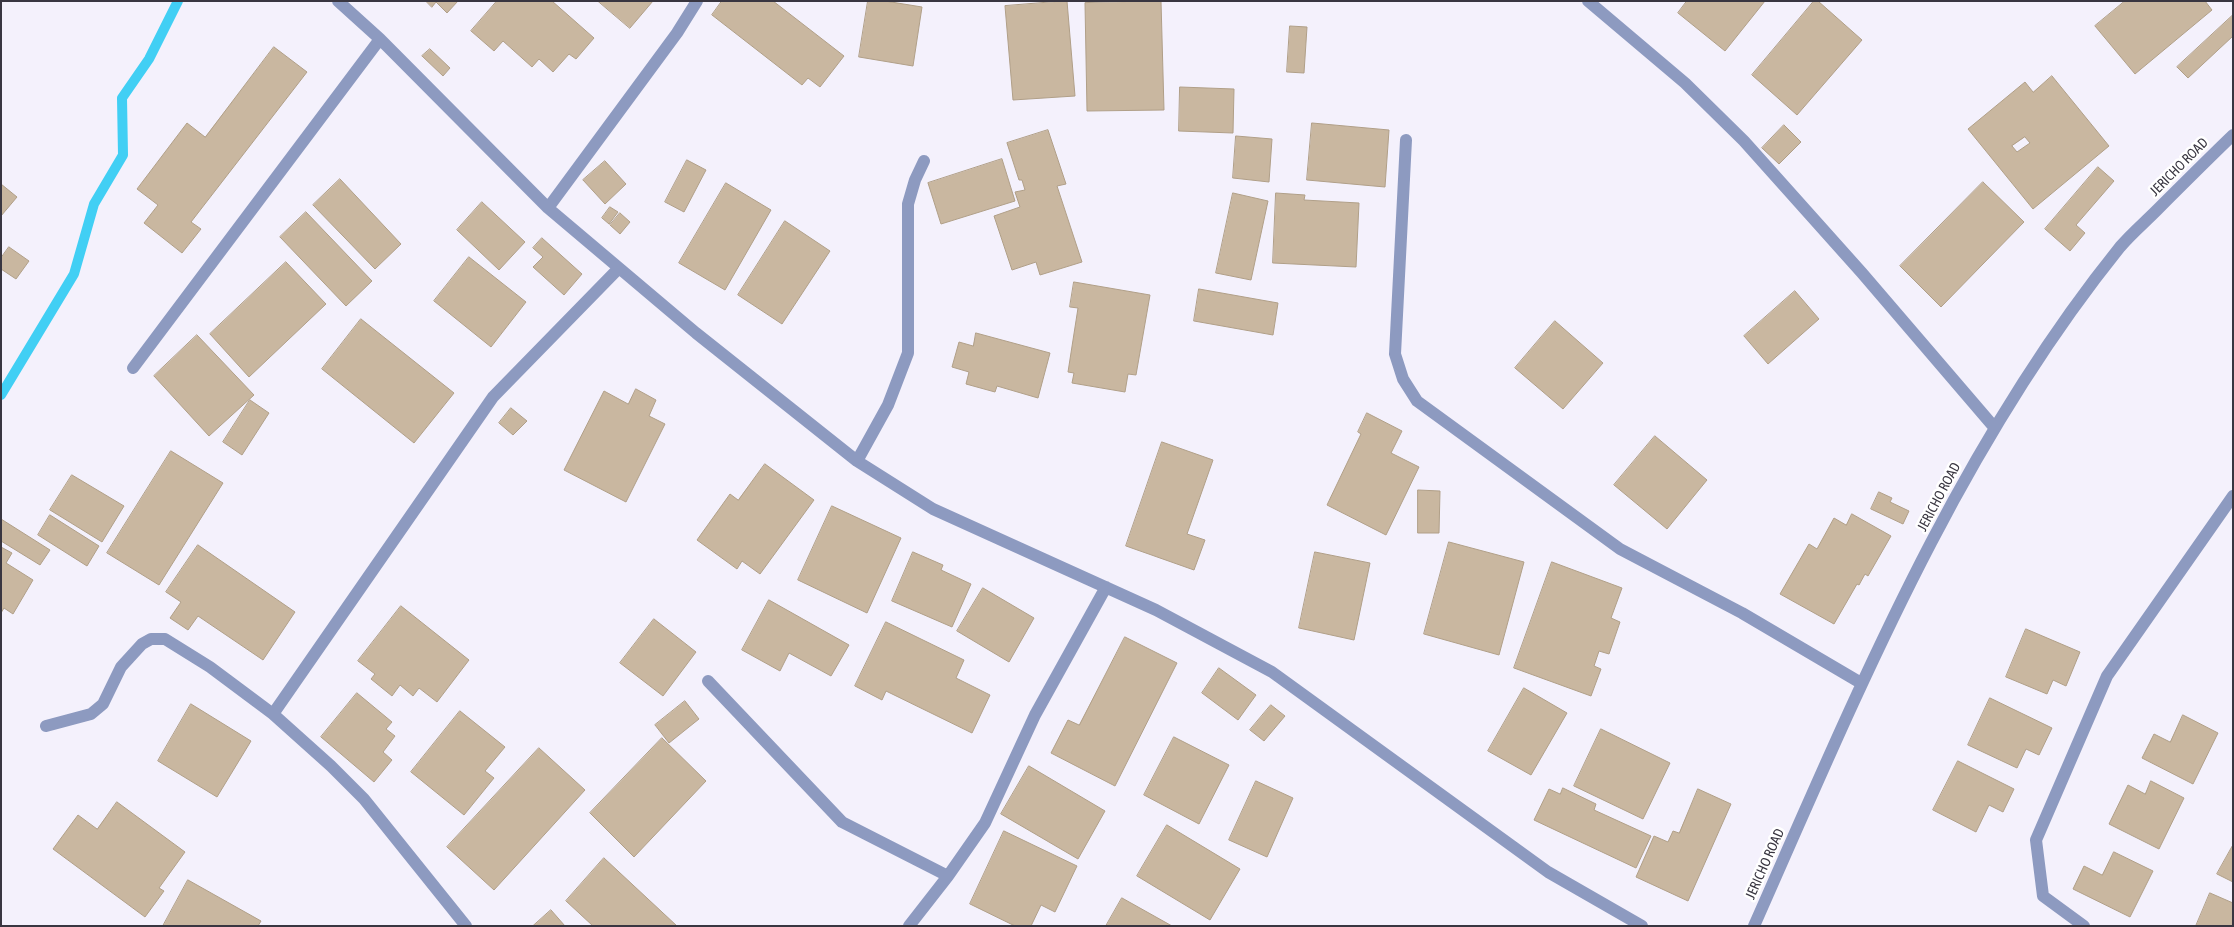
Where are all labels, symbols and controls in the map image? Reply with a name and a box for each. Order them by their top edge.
street label: JERICHO ROAD [2146,134,2212,200]
street label: JERICHO ROAD [1914,460,1964,534]
street label: JERICHO ROAD [1742,826,1788,902]

